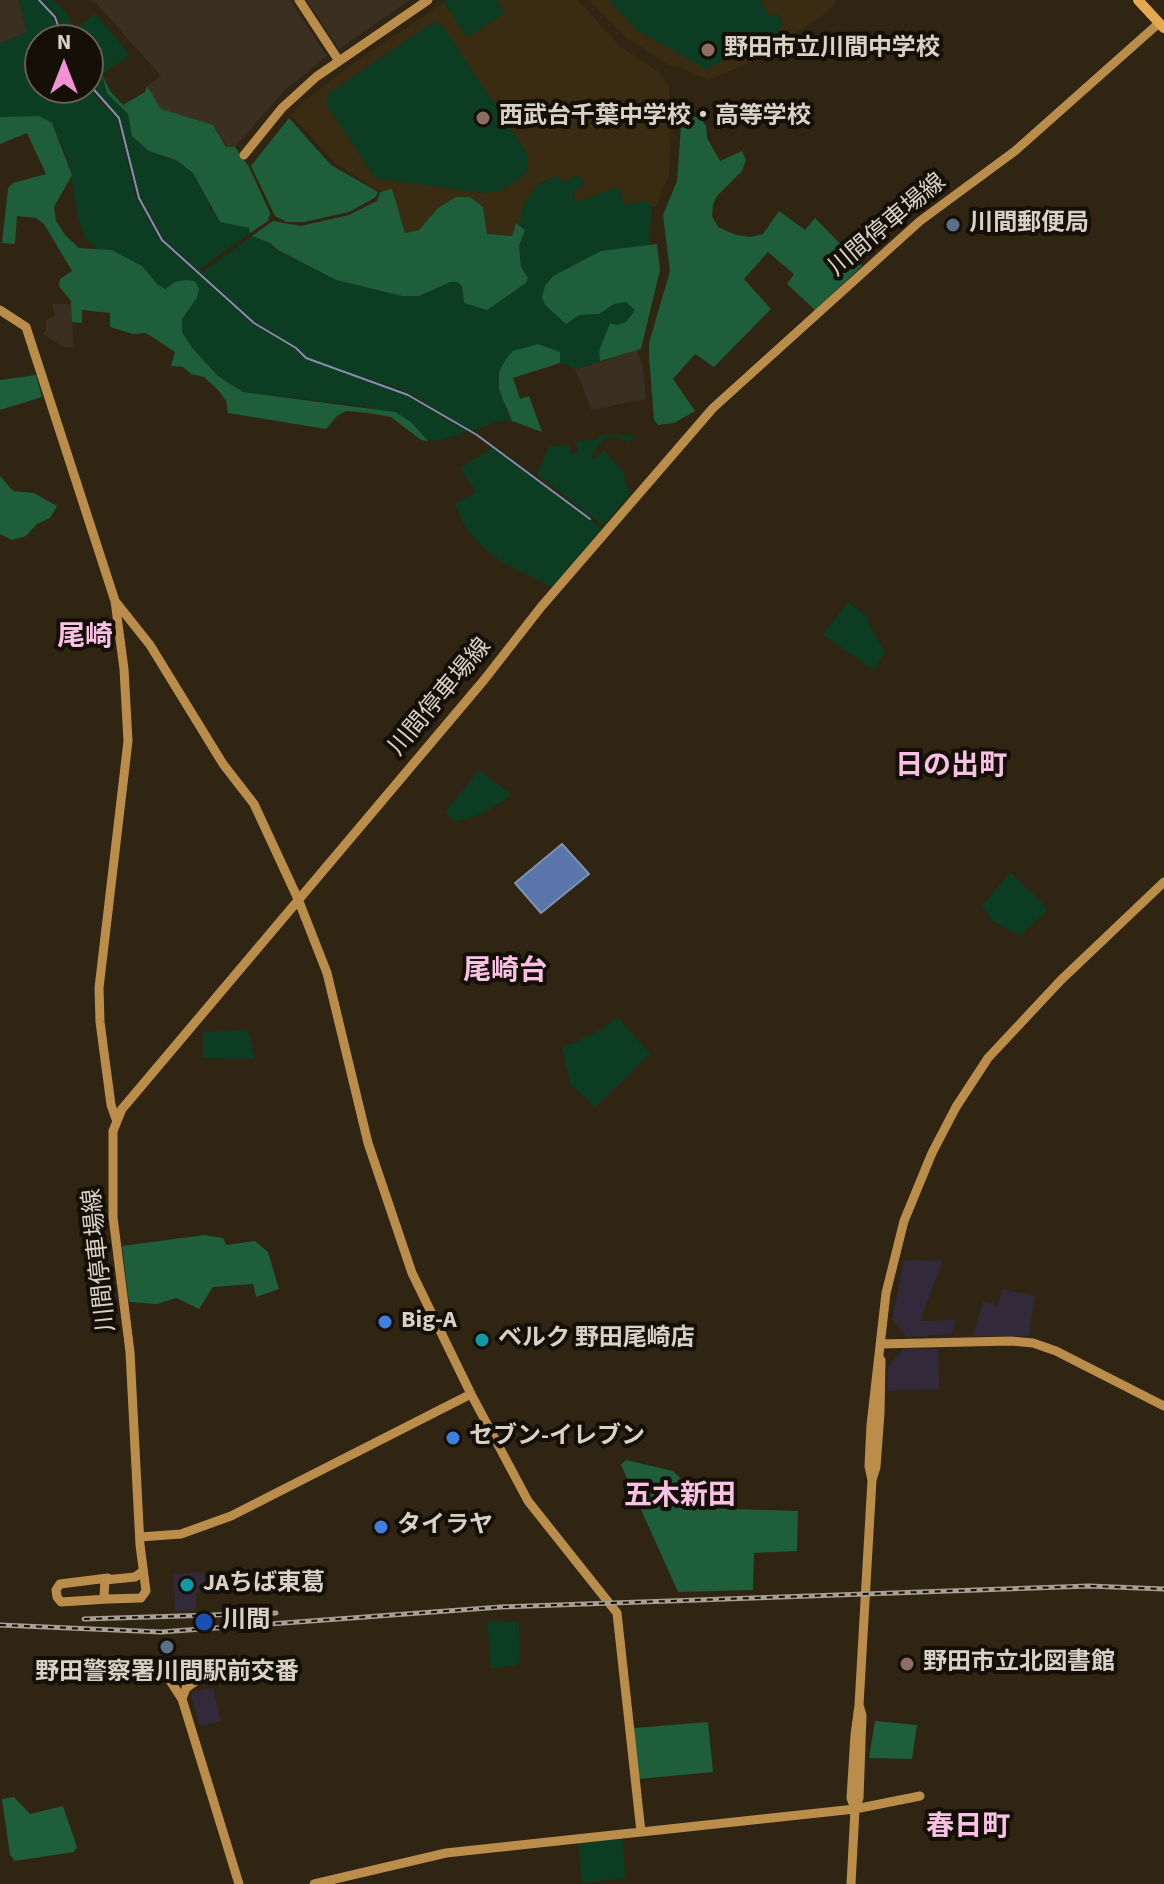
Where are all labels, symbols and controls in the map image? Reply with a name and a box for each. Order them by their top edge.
north arrow [24,24,104,104]
text: N [57,26,71,58]
place label: 野田市立川間中学校 [724,36,940,64]
marker: 野田市立川間中学校 [699,41,717,59]
place label: 西武台千葉中学校・高等学校 [499,104,811,132]
marker: 西武台千葉中学校・高等学校 [474,109,492,127]
street label: 川間停車場線 [824,169,952,283]
place label: 川間郵便局 [969,211,1089,239]
marker: 川間郵便局 [944,216,962,234]
district label: 尾崎 [57,622,113,656]
street label: 川間停車場線 [384,634,498,762]
district label: 日の出町 [895,751,1007,785]
district label: 尾崎台 [463,956,547,990]
street label: 川間停車場線 [79,1187,123,1333]
place label: Big-A [401,1308,457,1336]
marker: Big-A [376,1313,394,1331]
place label: ベルク 野田尾崎店 [498,1326,695,1354]
marker: ベルク 野田尾崎店 [473,1331,491,1349]
place label: セブン-イレブン [469,1424,645,1452]
marker: セブン-イレブン [444,1429,462,1447]
district label: 五木新田 [624,1481,736,1515]
place label: タイラヤ [397,1513,493,1541]
marker: タイラヤ [372,1518,390,1536]
place label: JAちば東葛 [203,1571,325,1599]
marker: JAちば東葛 [178,1576,196,1594]
place label: 川間 [222,1608,270,1636]
marker: 川間 [193,1611,215,1633]
marker: 野田警察署川間駅前交番 [158,1638,176,1656]
place label: 野田市立北図書館 [923,1650,1115,1678]
marker: 野田市立北図書館 [898,1655,916,1673]
place label: 野田警察署川間駅前交番 [35,1660,299,1688]
district label: 春日町 [926,1812,1010,1846]

